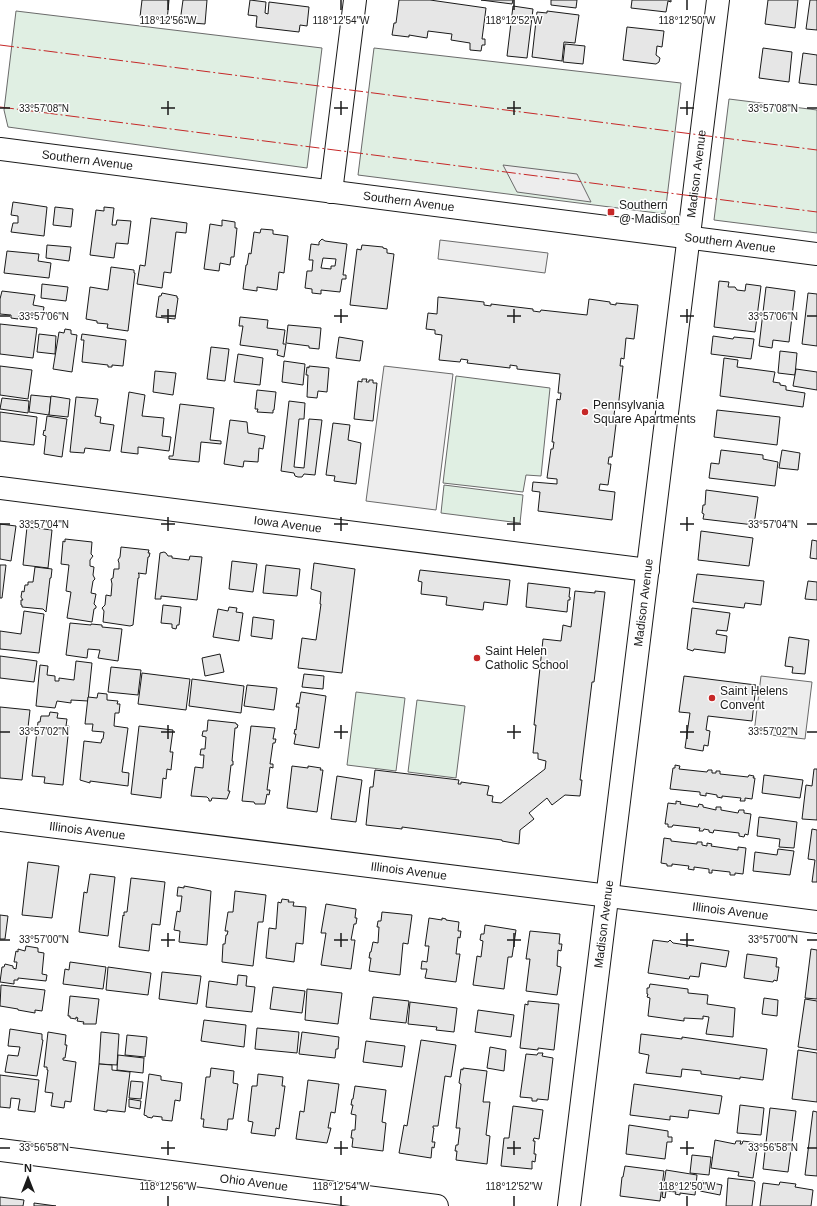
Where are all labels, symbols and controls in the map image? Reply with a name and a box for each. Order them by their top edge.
text: 118°12'56"W [139,15,197,26]
text: 118°12'54"W [312,15,370,26]
text: 118°12'52"W [485,15,543,26]
text: 118°12'50"W [658,15,716,26]
text: 33°57'08"N [19,103,69,114]
text: 33°57'08"N [748,103,798,114]
street label: Madison Avenue [684,129,709,219]
street label: Southern Avenue [41,147,134,173]
street label: Southern Avenue [362,189,455,214]
place label: Southern @ Madison [619,198,680,226]
marker: Southern @ Madison [606,207,616,217]
street label: Southern Avenue [683,230,777,256]
text: 33°57'06"N [19,311,69,322]
text: 33°57'06"N [748,311,798,322]
place label: Pennsylvania Square Apartments [593,398,696,426]
marker: Pennsylvania Square Apartments [580,407,590,417]
street label: Iowa Avenue [253,513,323,536]
text: 33°57'04"N [19,519,69,530]
text: 33°57'04"N [748,519,798,530]
street label: Madison Avenue [631,557,656,647]
place label: Saint Helen Catholic School [485,644,568,672]
marker: Saint Helen Catholic School [472,653,482,663]
place label: Saint Helens Convent [720,684,788,712]
marker: Saint Helens Convent [707,693,717,703]
text: 33°57'02"N [19,726,69,737]
text: 33°57'02"N [748,726,798,737]
street label: Illinois Avenue [48,819,127,843]
street label: Illinois Avenue [370,859,448,883]
street label: Madison Avenue [591,879,616,969]
street label: Illinois Avenue [691,899,770,923]
text: 33°57'00"N [19,934,69,945]
text: 33°57'00"N [748,934,798,945]
text: 33°56'58"N [19,1142,69,1153]
text: 33°56'58"N [748,1142,798,1153]
north arrow [8,1158,48,1198]
text: N [24,1162,32,1174]
street label: Ohio Avenue [219,1171,289,1194]
text: 118°12'56"W [139,1181,197,1192]
text: 118°12'54"W [312,1181,370,1192]
text: 118°12'52"W [485,1181,543,1192]
text: 118°12'50"W [658,1181,716,1192]

